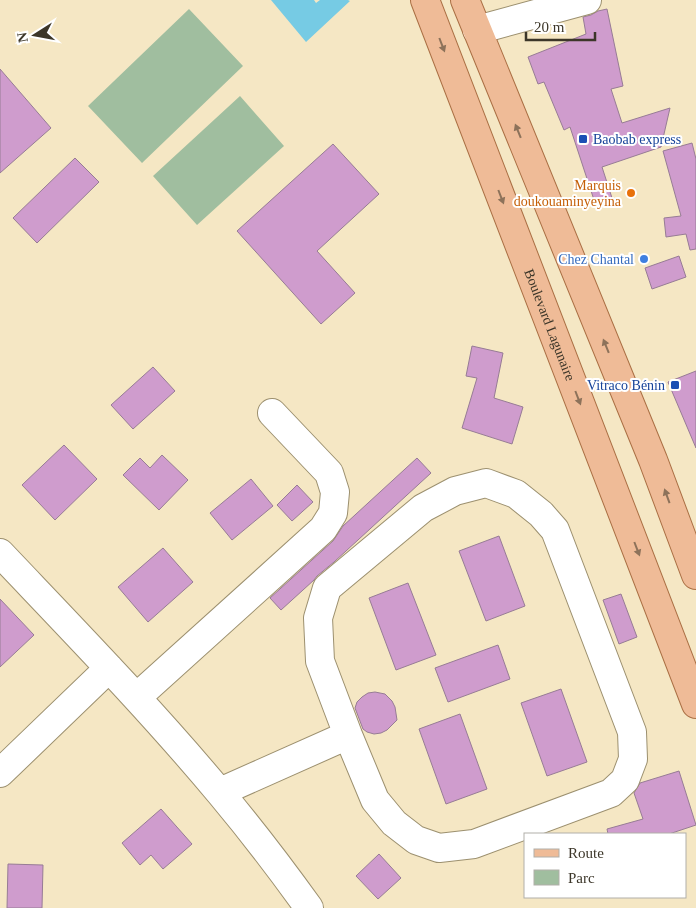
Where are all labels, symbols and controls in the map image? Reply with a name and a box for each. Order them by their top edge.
north arrow [10,10,60,60]
scale bar [526,10,595,42]
text: 20 m [534,19,565,35]
text: N [14,31,31,44]
one-way arrow [439,38,447,53]
one-way arrow [513,124,521,138]
place label: Baobab express [593,132,681,147]
marker: Baobab express [577,133,589,145]
place label: Marquis doukouaminyeyina [514,178,622,209]
marker: Marquis doukouaminyeyina [625,187,637,199]
one-way arrow [497,190,505,205]
place label: Chez Chantal [558,252,634,267]
marker: Chez Chantal [638,253,650,265]
street label: Boulevard Lagunaire [521,267,578,383]
one-way arrow [602,338,610,353]
place label: Vitraco Bénin [587,378,665,393]
marker: Vitraco Bénin [669,379,681,391]
one-way arrow [574,391,582,406]
one-way arrow [663,489,670,504]
one-way arrow [633,542,641,557]
legend [524,833,686,898]
text: Route [568,845,604,861]
text: Parc [568,870,595,886]

